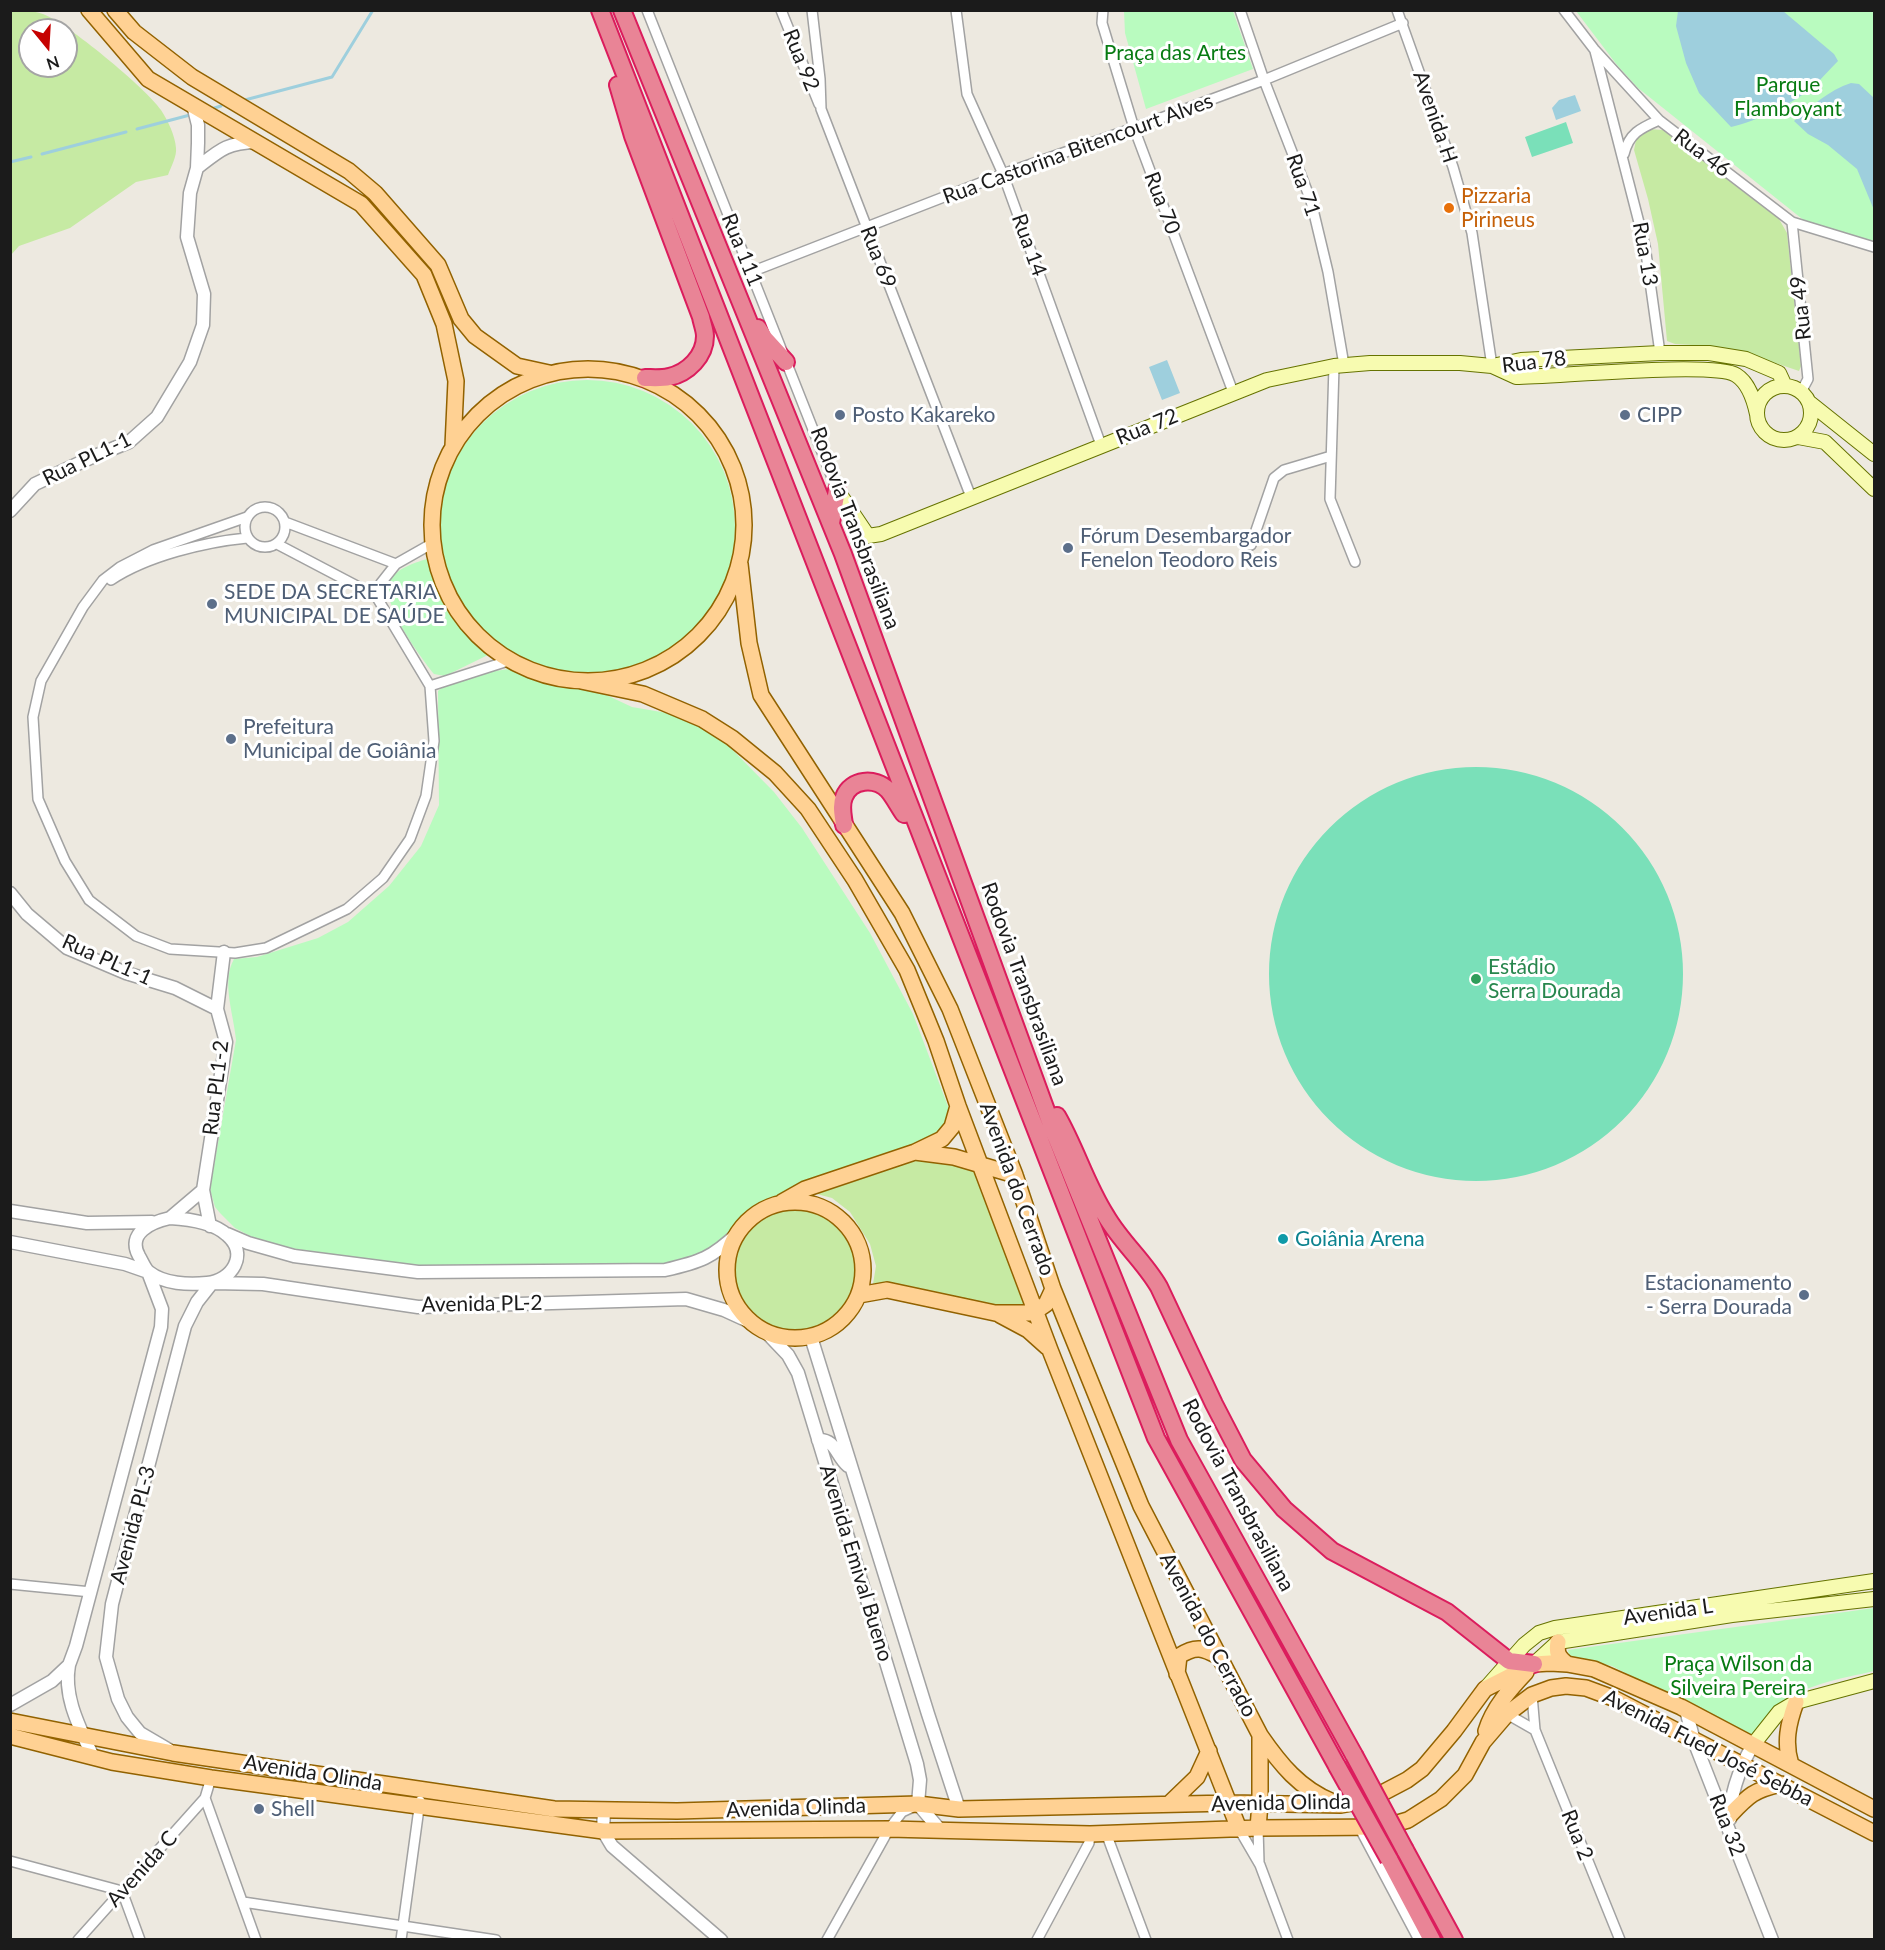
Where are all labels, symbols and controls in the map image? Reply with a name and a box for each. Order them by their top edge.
north arrow [18,18,78,78]
street label: Rua 92 [777,25,825,95]
park label: Praça das Artes [1104,40,1246,66]
text: N [44,53,62,75]
street label: Avenida H [1408,68,1462,166]
park label: Parque Flamboyant [1734,72,1842,122]
street label: Rua Castorina Bitencourt Alves [939,88,1217,210]
street label: Rua 46 [1669,123,1735,183]
street label: Rua 71 [1281,150,1325,220]
street label: Rua 70 [1139,168,1185,238]
place label: Pizzaria Pirineus [1461,183,1535,233]
marker: Pizzaria Pirineus [1442,201,1456,215]
street label: Rua 111 [716,210,768,290]
street label: Rua 14 [1006,210,1052,280]
street label: Rua 13 [1627,220,1663,288]
street label: Rua 69 [855,222,901,292]
street label: Rua 49 [1785,275,1817,341]
street label: Rua 78 [1500,346,1568,378]
place label: Posto Kakareko [852,402,995,428]
place label: CIPP [1637,402,1682,428]
street label: Rua 72 [1112,403,1182,451]
marker: Posto Kakareko [833,408,847,422]
marker: CIPP [1618,408,1632,422]
street label: Rodovia Transbrasiliana [805,423,905,633]
street label: Rua PL1-1 [38,427,136,491]
place label: Fórum Desembargador Fenelon Teodoro Reis [1080,523,1292,573]
marker: Fórum Desembargador Fenelon Teodoro Reis [1061,541,1075,555]
place label: SEDE DA SECRETARIA MUNICIPAL DE SAÚDE [224,579,445,629]
marker: SEDE DA SECRETARIA MUNICIPAL DE SAÚDE [205,597,219,611]
place label: Prefeitura Municipal de Goiânia [243,714,436,764]
marker: Prefeitura Municipal de Goiânia [224,732,238,746]
street label: Rodovia Transbrasiliana [975,879,1073,1089]
street label: Rua PL1-1 [58,929,156,991]
place label: Estádio Serra Dourada [1488,954,1621,1004]
marker: Estádio Serra Dourada [1469,972,1483,986]
street label: Rua PL1-2 [198,1039,234,1137]
street label: Avenida do Cerrado [974,1099,1060,1279]
place label: Goiânia Arena [1295,1226,1425,1252]
marker: Goiânia Arena [1276,1232,1290,1246]
place label: Estacionamento - Serra Dourada [1645,1270,1792,1320]
marker: Estacionamento - Serra Dourada [1797,1288,1811,1302]
street label: Avenida PL-2 [421,1290,543,1318]
street label: Rodovia Transbrasiliana [1176,1394,1300,1596]
street label: Avenida Emival Bueno [814,1461,898,1665]
street label: Avenida PL-3 [105,1463,161,1587]
street label: Avenida do Cerrado [1154,1549,1262,1721]
street label: Avenida L [1622,1593,1714,1631]
park label: Praça Wilson da Silveira Pereira [1664,1651,1812,1701]
street label: Avenida Fued José Sebba [1599,1684,1817,1812]
street label: Avenida Olinda [242,1750,384,1796]
street label: Avenida Olinda [1211,1789,1351,1817]
street label: Rua 32 [1704,1790,1750,1860]
street label: Avenida Olinda [726,1793,866,1823]
place label: Shell [271,1796,315,1822]
marker: Shell [252,1802,266,1816]
street label: Rua 2 [1555,1806,1599,1864]
street label: Avenida C [101,1826,183,1912]

